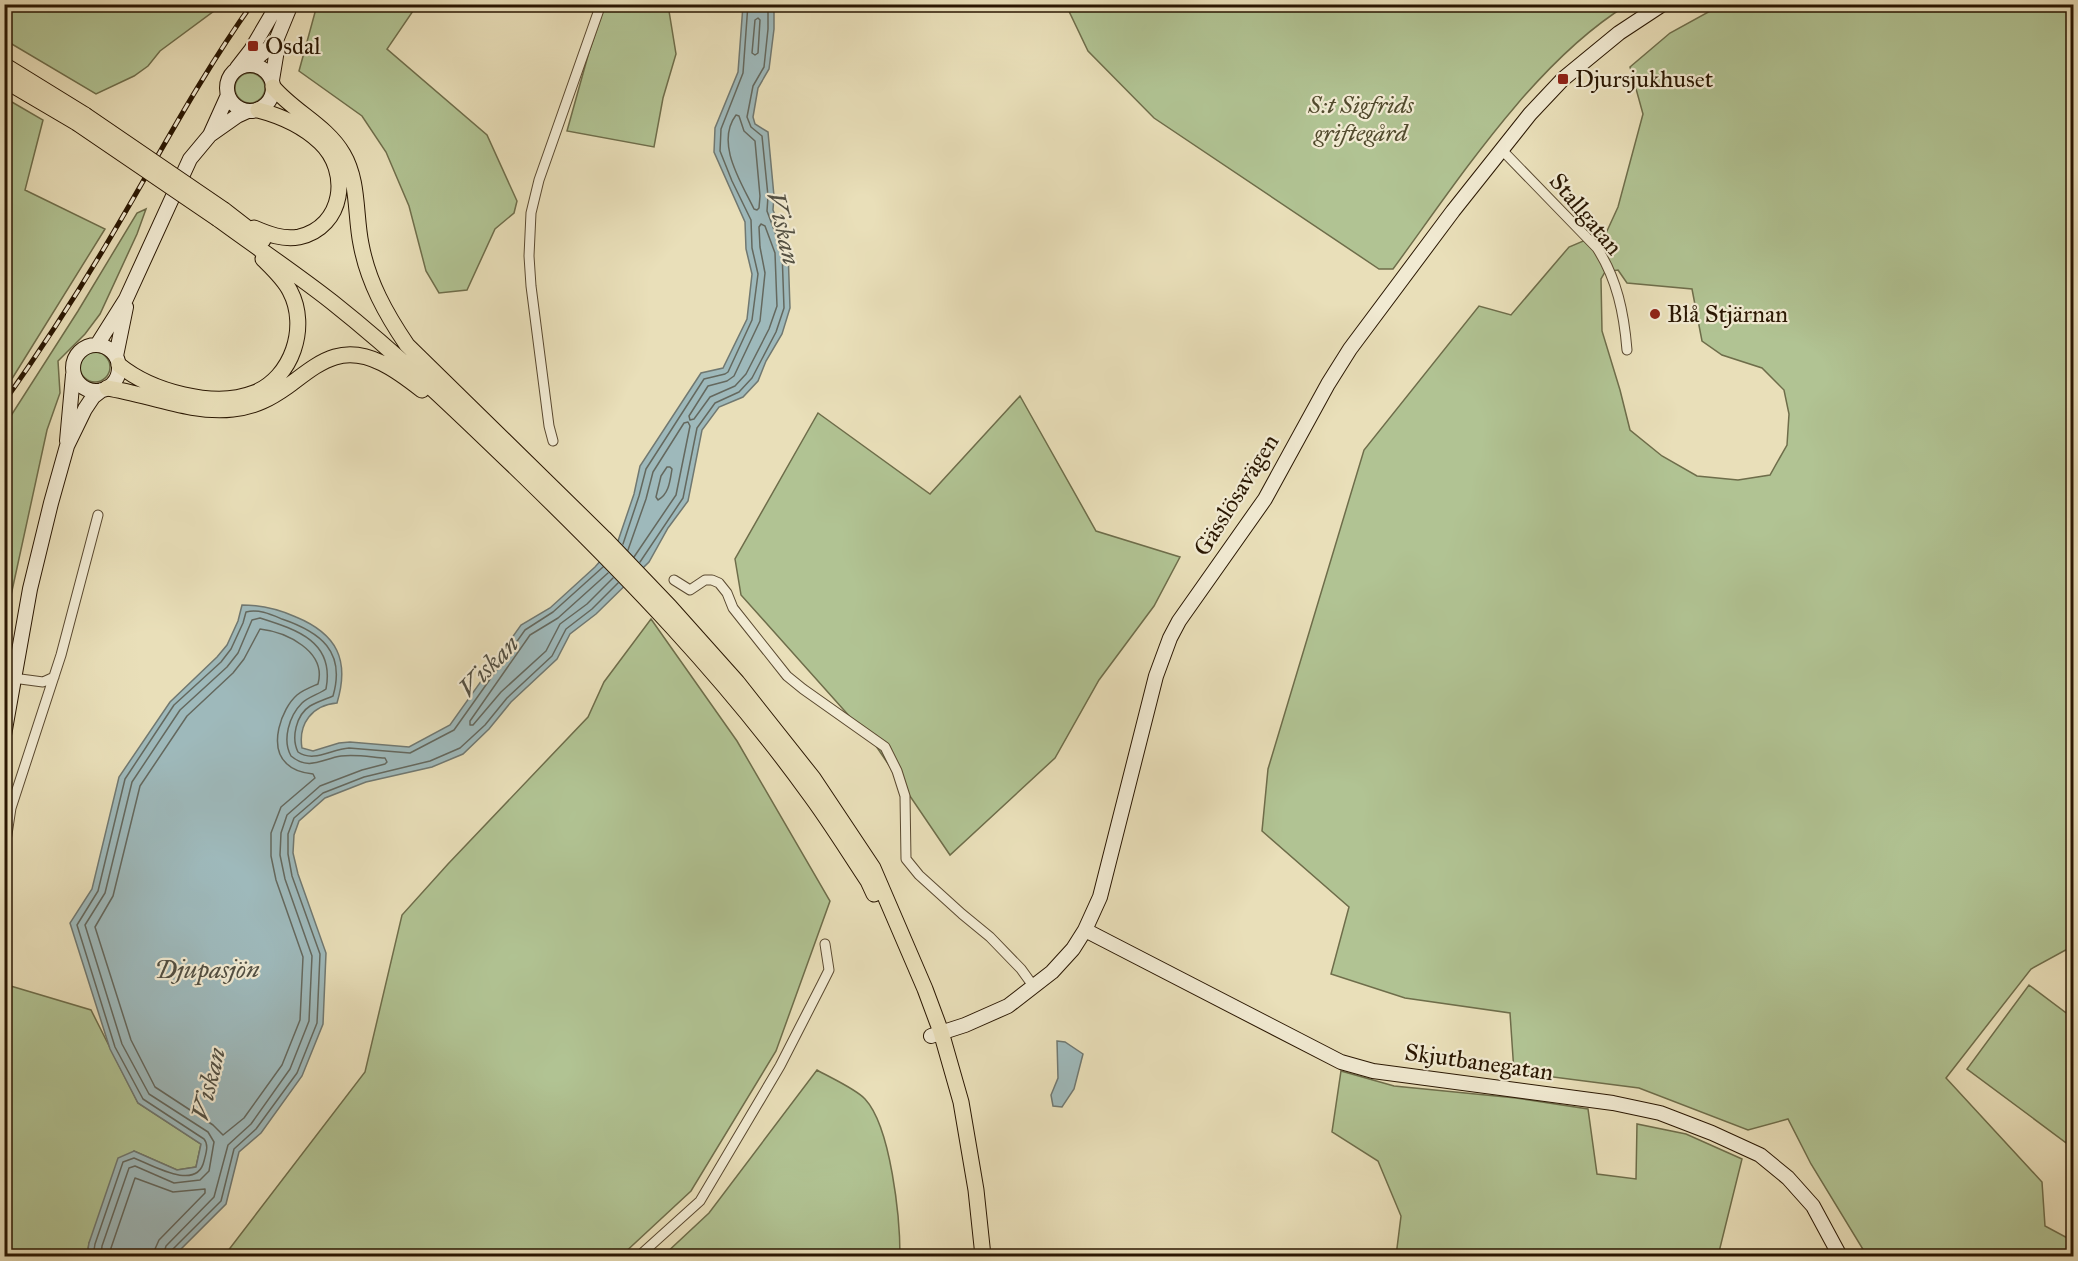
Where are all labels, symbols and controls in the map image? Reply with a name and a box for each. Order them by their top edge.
place label: Osdal [265,31,321,61]
marker: Osdal [246,39,260,53]
place label: Djursjukhuset [1575,64,1714,94]
marker: Djursjukhuset [1556,72,1570,86]
park label: S:t Sigfrids griftegård [1307,90,1415,148]
street label: Stallgatan [1543,167,1629,261]
water label: Viskan [760,188,808,268]
place label: Blå Stjärnan [1667,299,1788,329]
marker: Blå Stjärnan [1648,307,1662,321]
street label: Gässlösavägen [1187,428,1285,562]
water label: Viskan [451,628,526,704]
water label: Djupasjön [155,953,260,986]
street label: Skjutbanegatan [1403,1037,1555,1087]
water label: Viskan [183,1044,233,1124]

